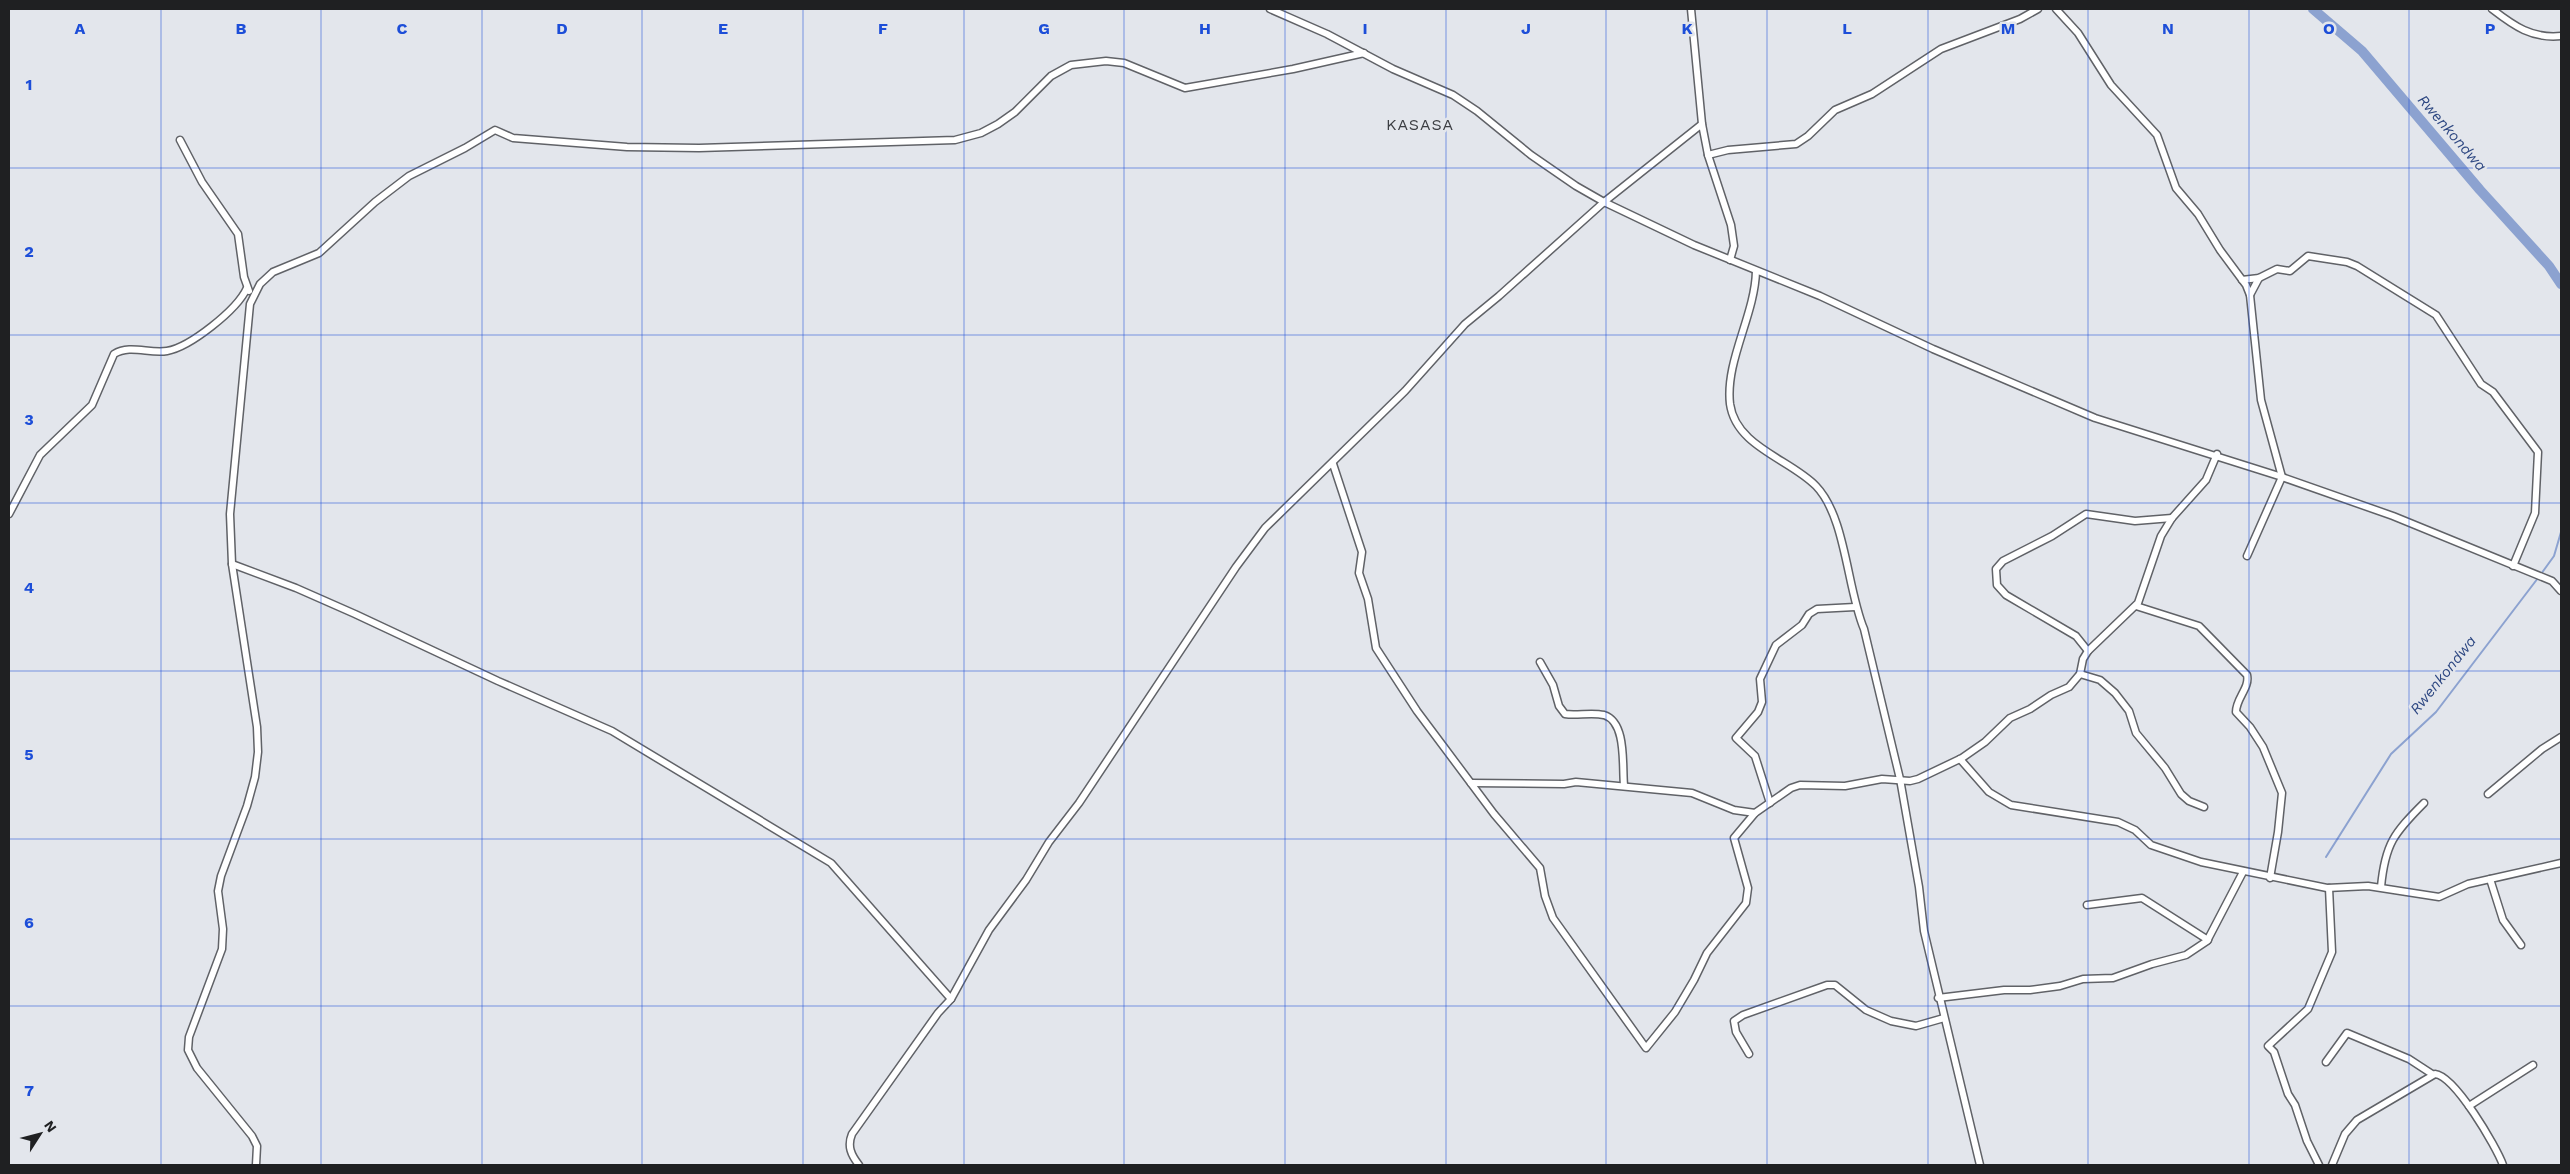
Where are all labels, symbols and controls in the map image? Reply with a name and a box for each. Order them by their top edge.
text: A [75,19,86,38]
text: B [236,19,247,38]
text: C [397,19,408,38]
text: D [556,19,568,38]
text: E [718,19,728,38]
text: F [878,19,888,38]
text: G [1038,19,1050,38]
text: H [1199,19,1211,38]
text: I [1362,19,1368,38]
text: J [1521,19,1531,38]
text: K [1681,19,1693,38]
text: L [1842,19,1852,38]
text: M [2001,19,2015,38]
text: N [2162,19,2174,38]
text: O [2323,19,2335,38]
text: P [2485,19,2496,38]
text: 1 [26,75,32,94]
water label: Rwenkondwa [2414,91,2490,175]
district label: KASASA [1386,115,1454,134]
text: 2 [24,242,34,261]
text: 3 [24,410,34,429]
text: 4 [24,578,34,597]
water label: Rwenkondwa [2406,632,2480,718]
text: 5 [24,745,34,764]
text: 6 [24,913,34,932]
text: 7 [24,1081,34,1100]
north arrow [15,1109,65,1159]
text: N [41,1117,60,1135]

